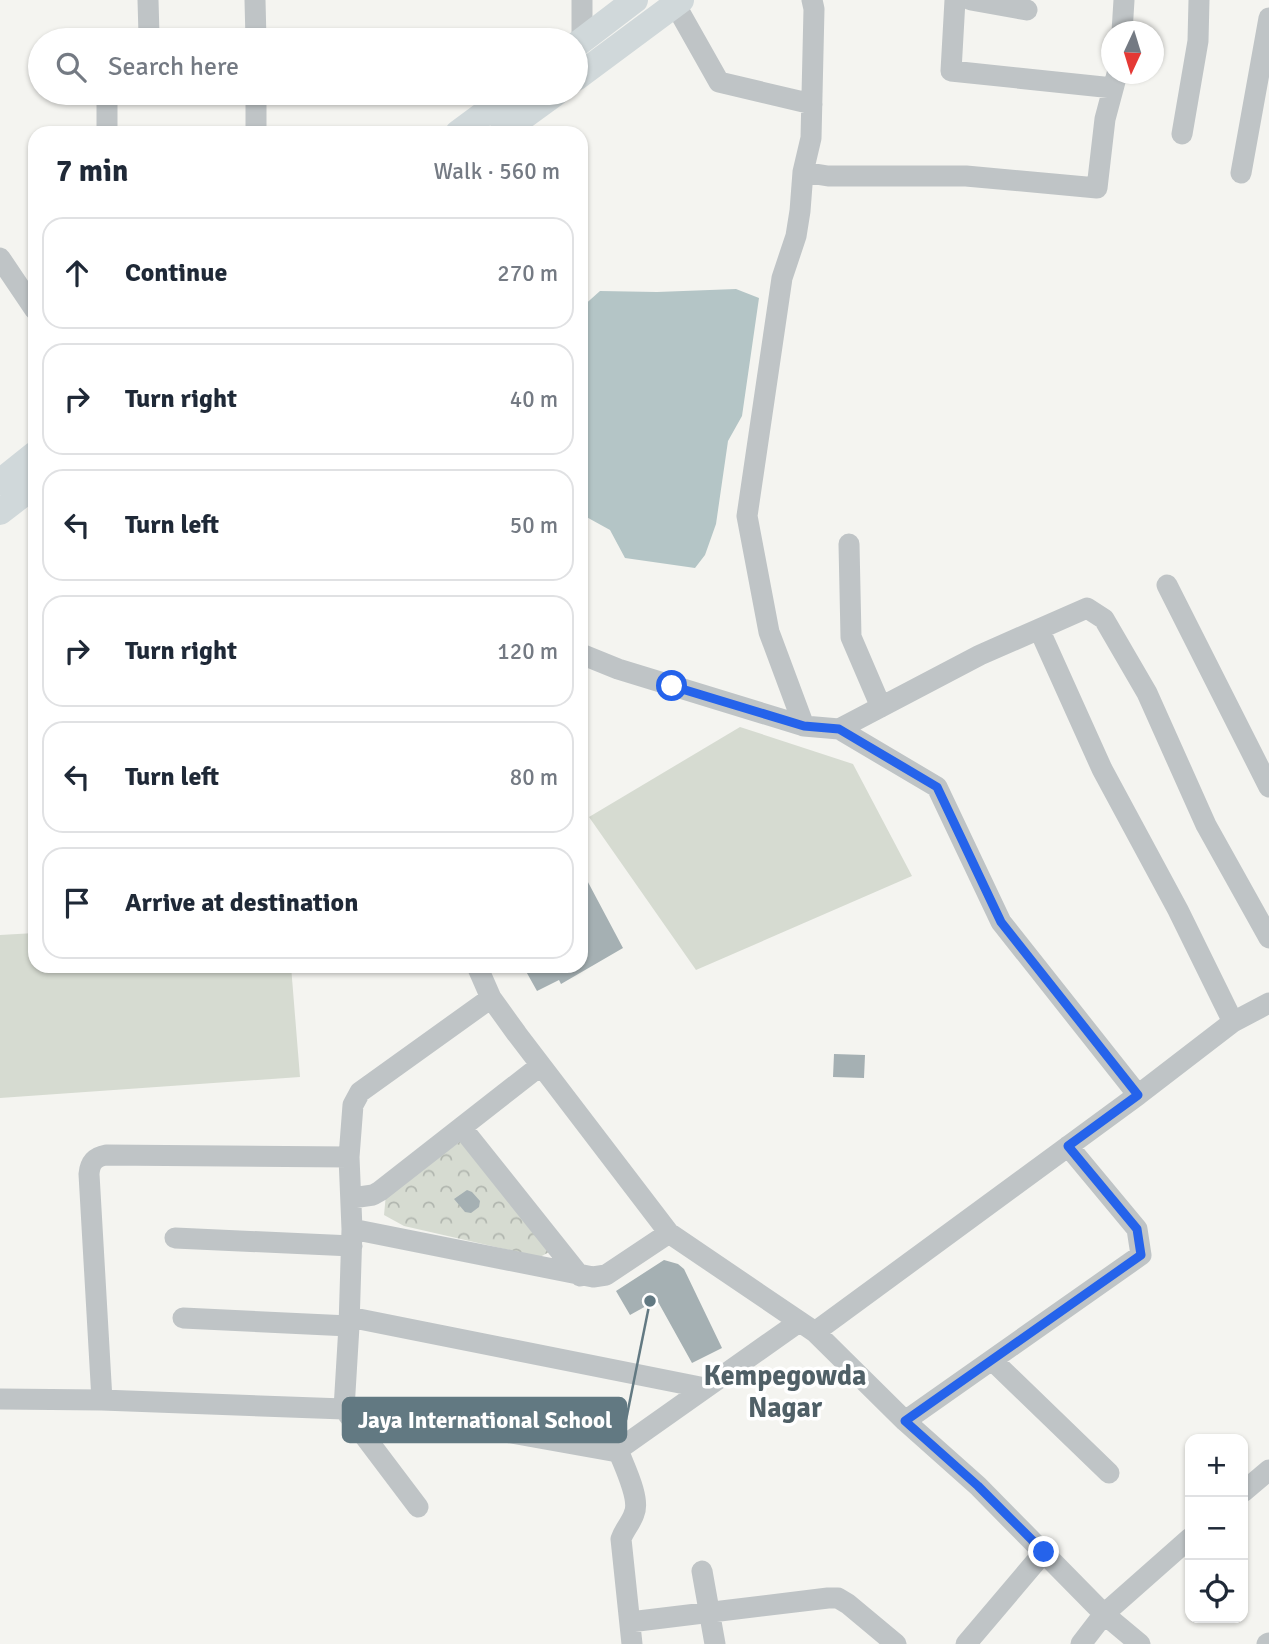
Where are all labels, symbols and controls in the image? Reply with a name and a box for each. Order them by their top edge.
north arrow [1101,21,1164,84]
search box [28,28,588,105]
icon: search [52,48,90,86]
text: Search here [108,51,239,83]
text: 7 min [56,153,128,190]
text: Walk · 560 m [434,157,560,186]
icon: ahead [58,254,96,292]
text: Continue [125,257,227,289]
text: 270 m [497,259,558,288]
icon: right [58,380,96,418]
text: Turn right [125,383,237,415]
text: 40 m [510,385,558,414]
icon: left [58,506,96,544]
text: Turn left [125,509,219,541]
text: 50 m [510,511,558,540]
icon: right [58,632,96,670]
text: Turn right [125,635,237,667]
text: 120 m [497,637,558,666]
route start [656,670,687,701]
icon: left [58,758,96,796]
text: Turn left [125,761,219,793]
text: 80 m [510,763,558,792]
icon: arrive [58,884,96,922]
text: Arrive at destination [125,887,358,919]
district label: Kempegowda Nagar [704,1359,866,1425]
callout: Jaya International School [343,1398,626,1442]
text: Jaya International School [358,1406,612,1435]
map controls [1185,1434,1248,1623]
button: + [1185,1434,1248,1497]
button: − [1185,1497,1248,1560]
route end [1028,1536,1059,1567]
button: locate [1185,1560,1248,1623]

